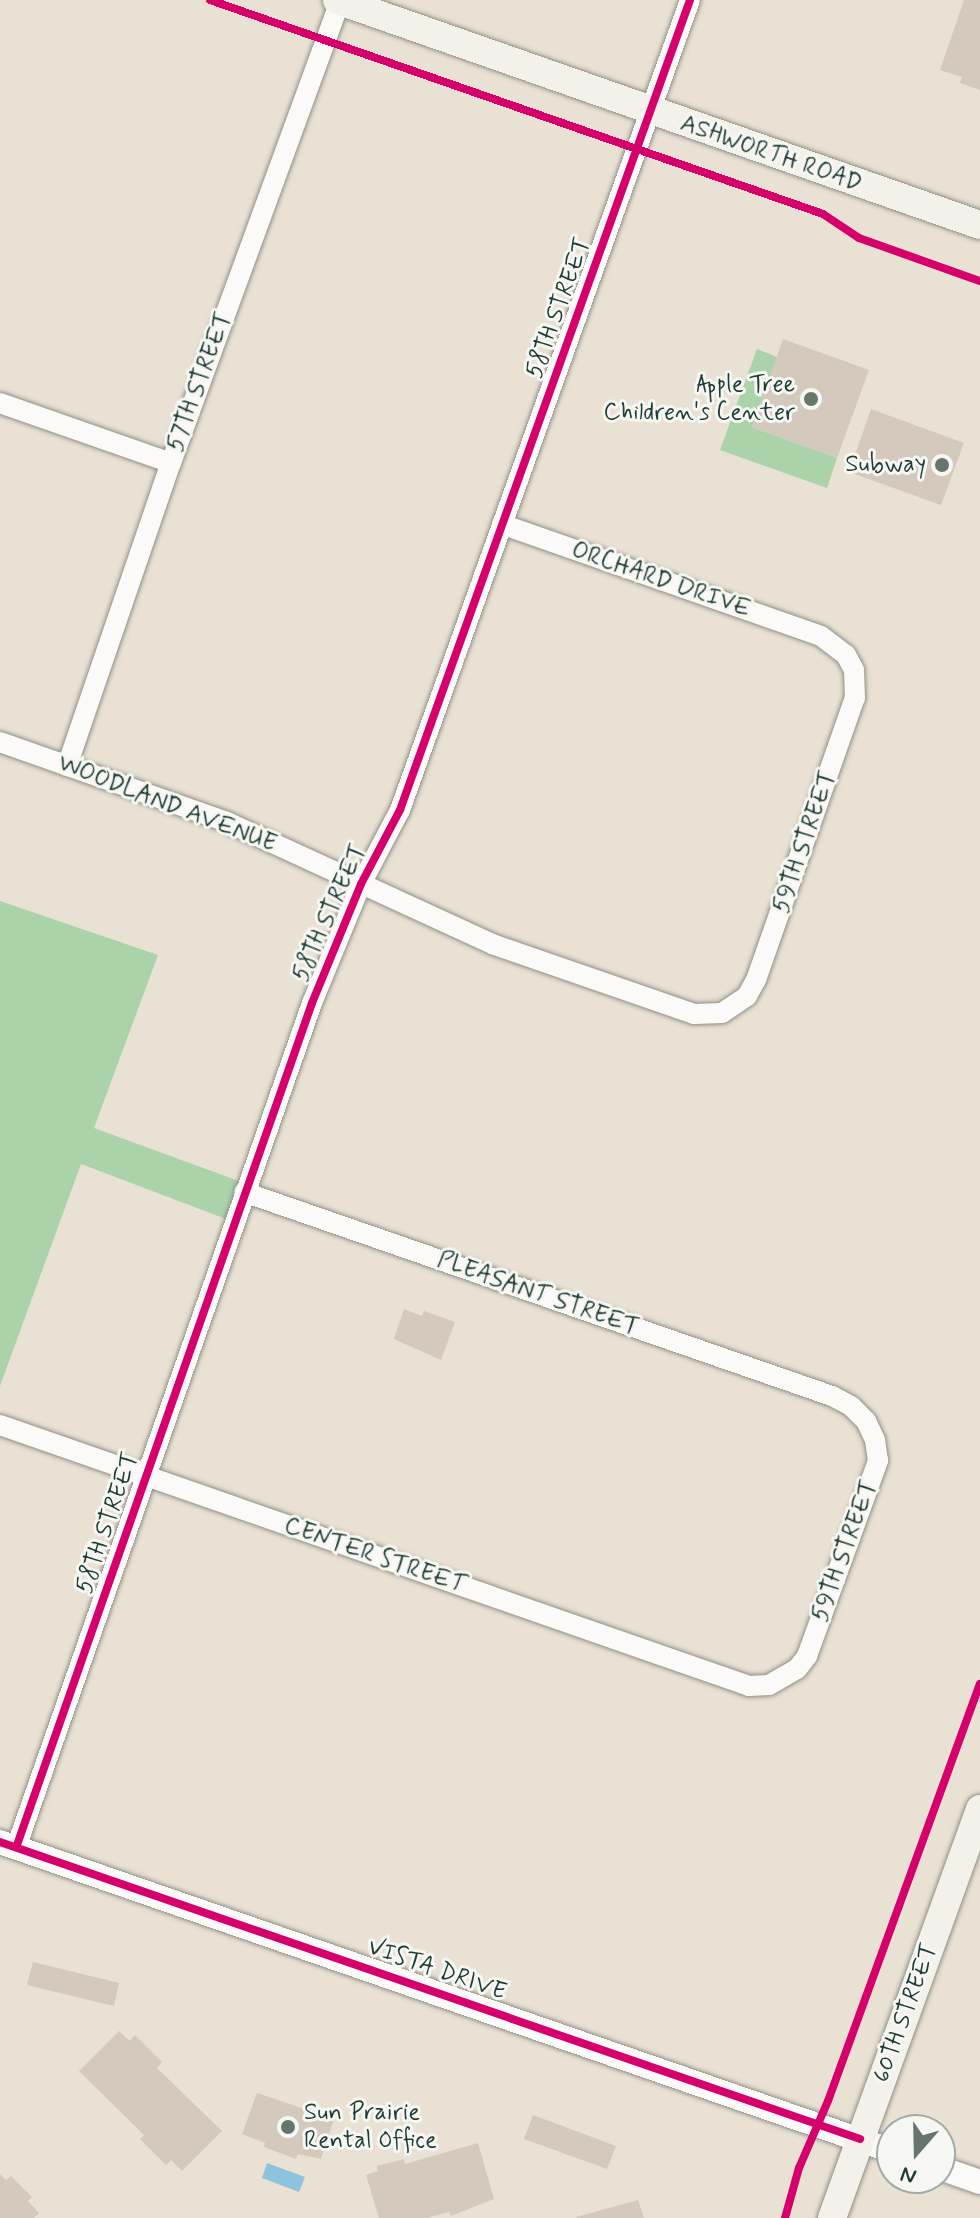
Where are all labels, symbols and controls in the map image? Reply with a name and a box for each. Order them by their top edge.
street label: ASHWORTH ROAD [676,109,866,199]
street label: 58TH STREET [520,232,598,384]
street label: 57TH STREET [161,307,239,457]
place label: Apple Tree Children's Center [608,371,795,427]
marker: Apple Tree Children's Center [802,390,820,408]
place label: Subway [845,451,926,479]
marker: Subway [933,456,951,474]
street label: ORCHARD DRIVE [567,536,755,624]
street label: WOODLAND AVENUE [54,749,280,859]
street label: 59TH STREET [767,766,843,918]
street label: 58TH STREET [286,839,374,987]
street label: PLEASANT STREET [432,1246,644,1342]
street label: 58TH STREET [70,1447,146,1599]
street label: 59TH STREET [806,1475,884,1627]
street label: CENTER STREET [280,1511,470,1601]
street label: VISTA DRIVE [360,1931,514,2009]
street label: 60TH STREET [867,1938,945,2088]
place label: Sun Prairie Rental Office [304,2099,438,2155]
north arrow [876,2114,956,2194]
marker: Sun Prairie Rental Office [279,2118,297,2136]
text: N [897,2159,920,2190]

